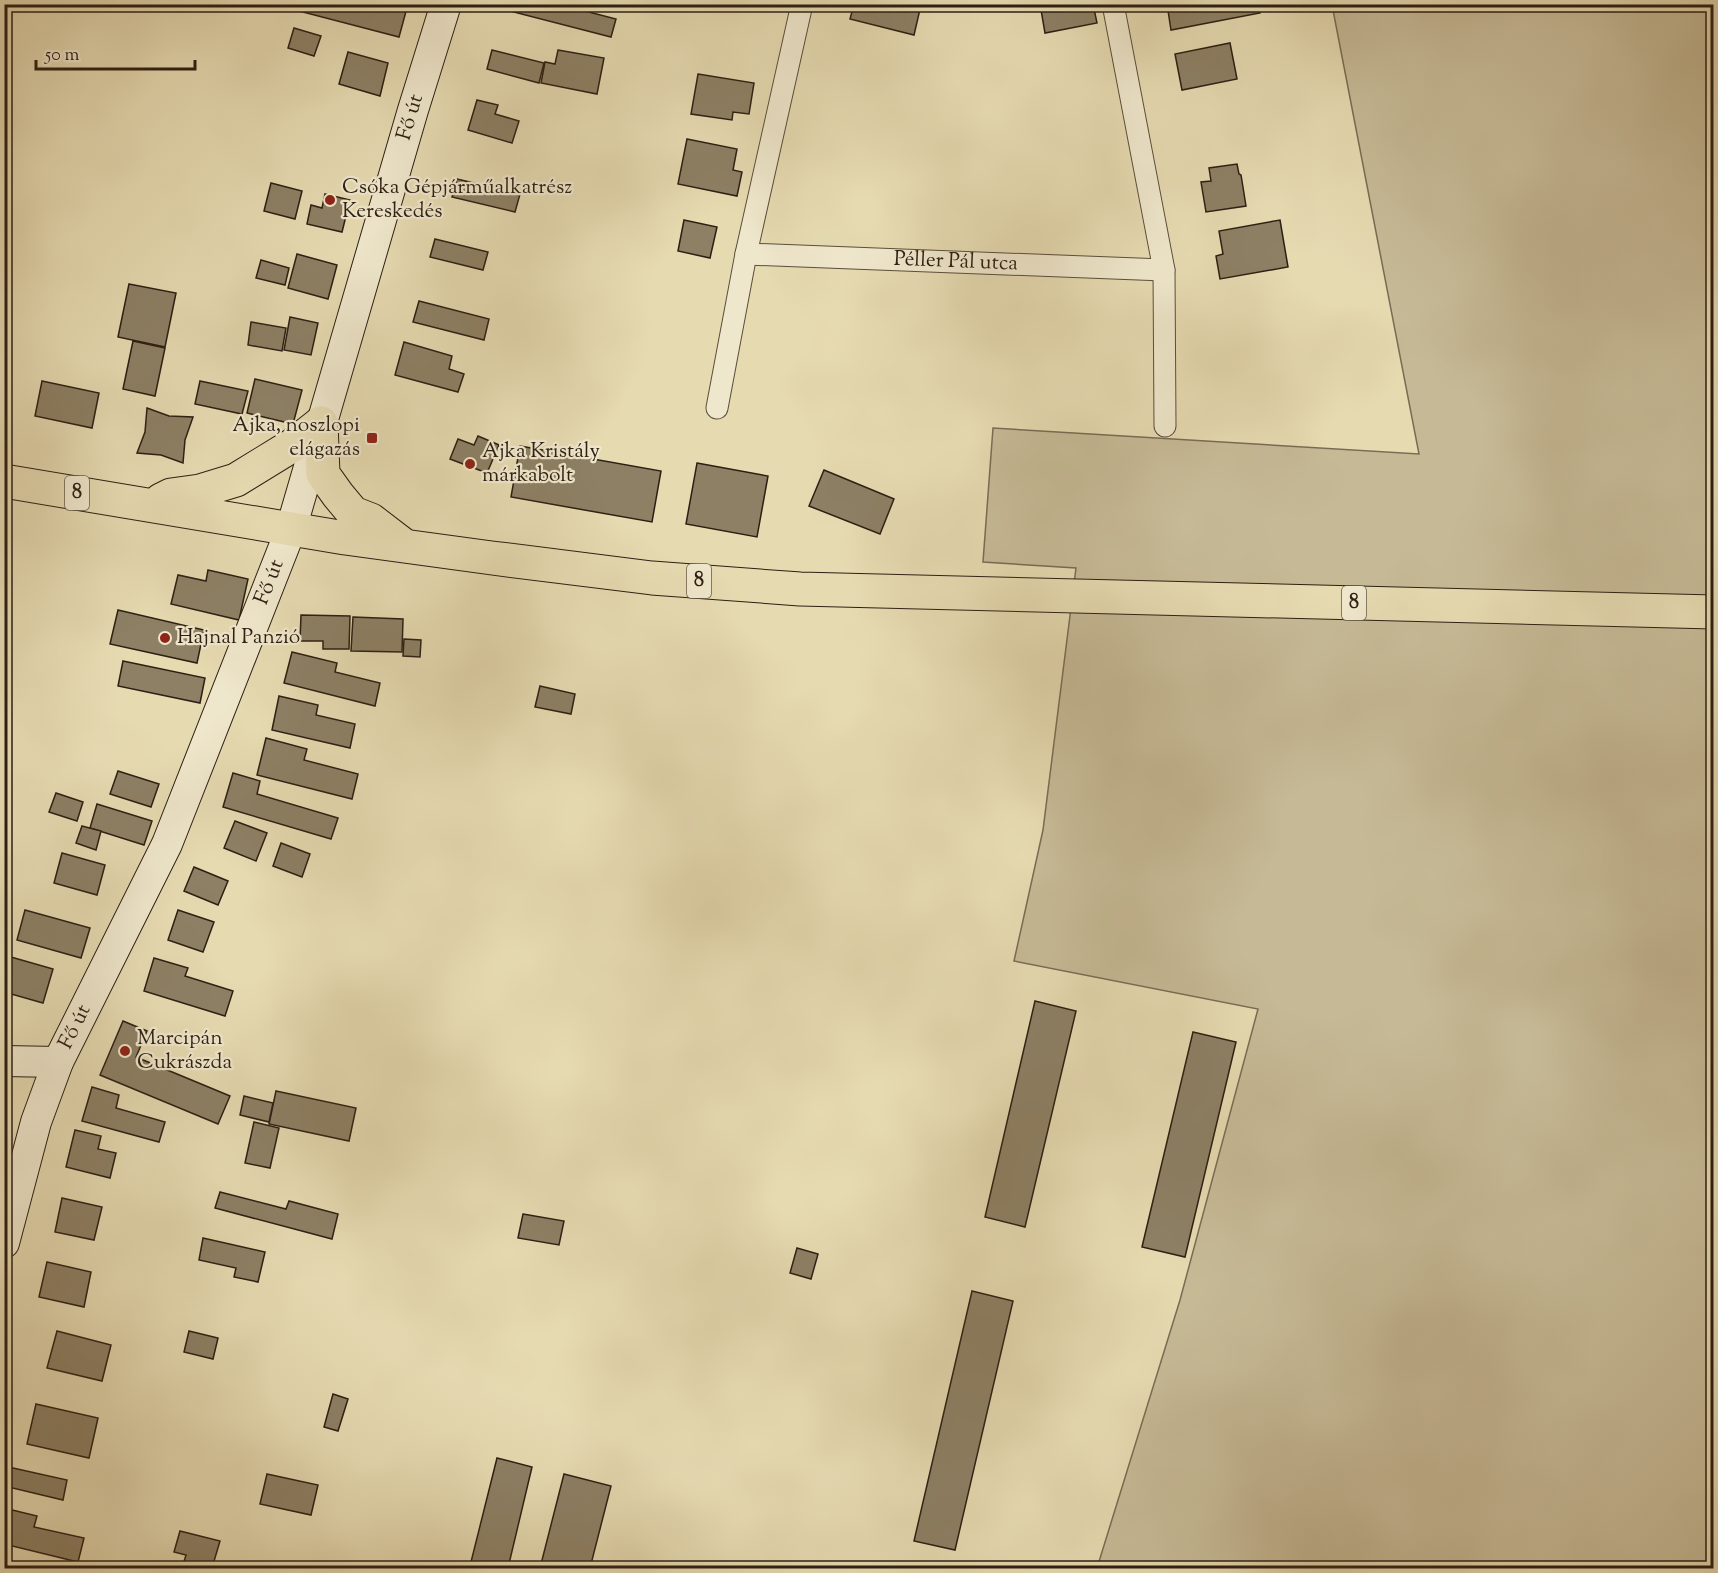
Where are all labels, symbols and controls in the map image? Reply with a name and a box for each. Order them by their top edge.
scale bar [36,33,195,71]
text: 50 m [44,43,80,69]
street label: Fő út [390,91,432,144]
place label: Csóka Gépjárműalkatrész Kereskedés [342,173,572,227]
marker: Csóka Gépjárműalkatrész Kereskedés [323,193,337,207]
street label: Péller Pál utca [893,245,1019,279]
place label: Ajka, noszlopi elágazás [232,411,360,465]
marker: Ajka, noszlopi elágazás [365,431,379,445]
place label: Ajka Kristály márkabolt [482,437,601,491]
marker: Ajka Kristály márkabolt [463,457,477,471]
road number: 8 [65,476,89,510]
street label: Fő út [248,555,292,610]
road number: 8 [687,564,711,598]
road number: 8 [1342,586,1366,620]
place label: Hajnal Panzió [177,623,300,653]
marker: Hajnal Panzió [158,631,172,645]
street label: Fő út [52,1000,99,1055]
place label: Marcipán Cukrászda [137,1024,232,1078]
marker: Marcipán Cukrászda [118,1044,132,1058]

